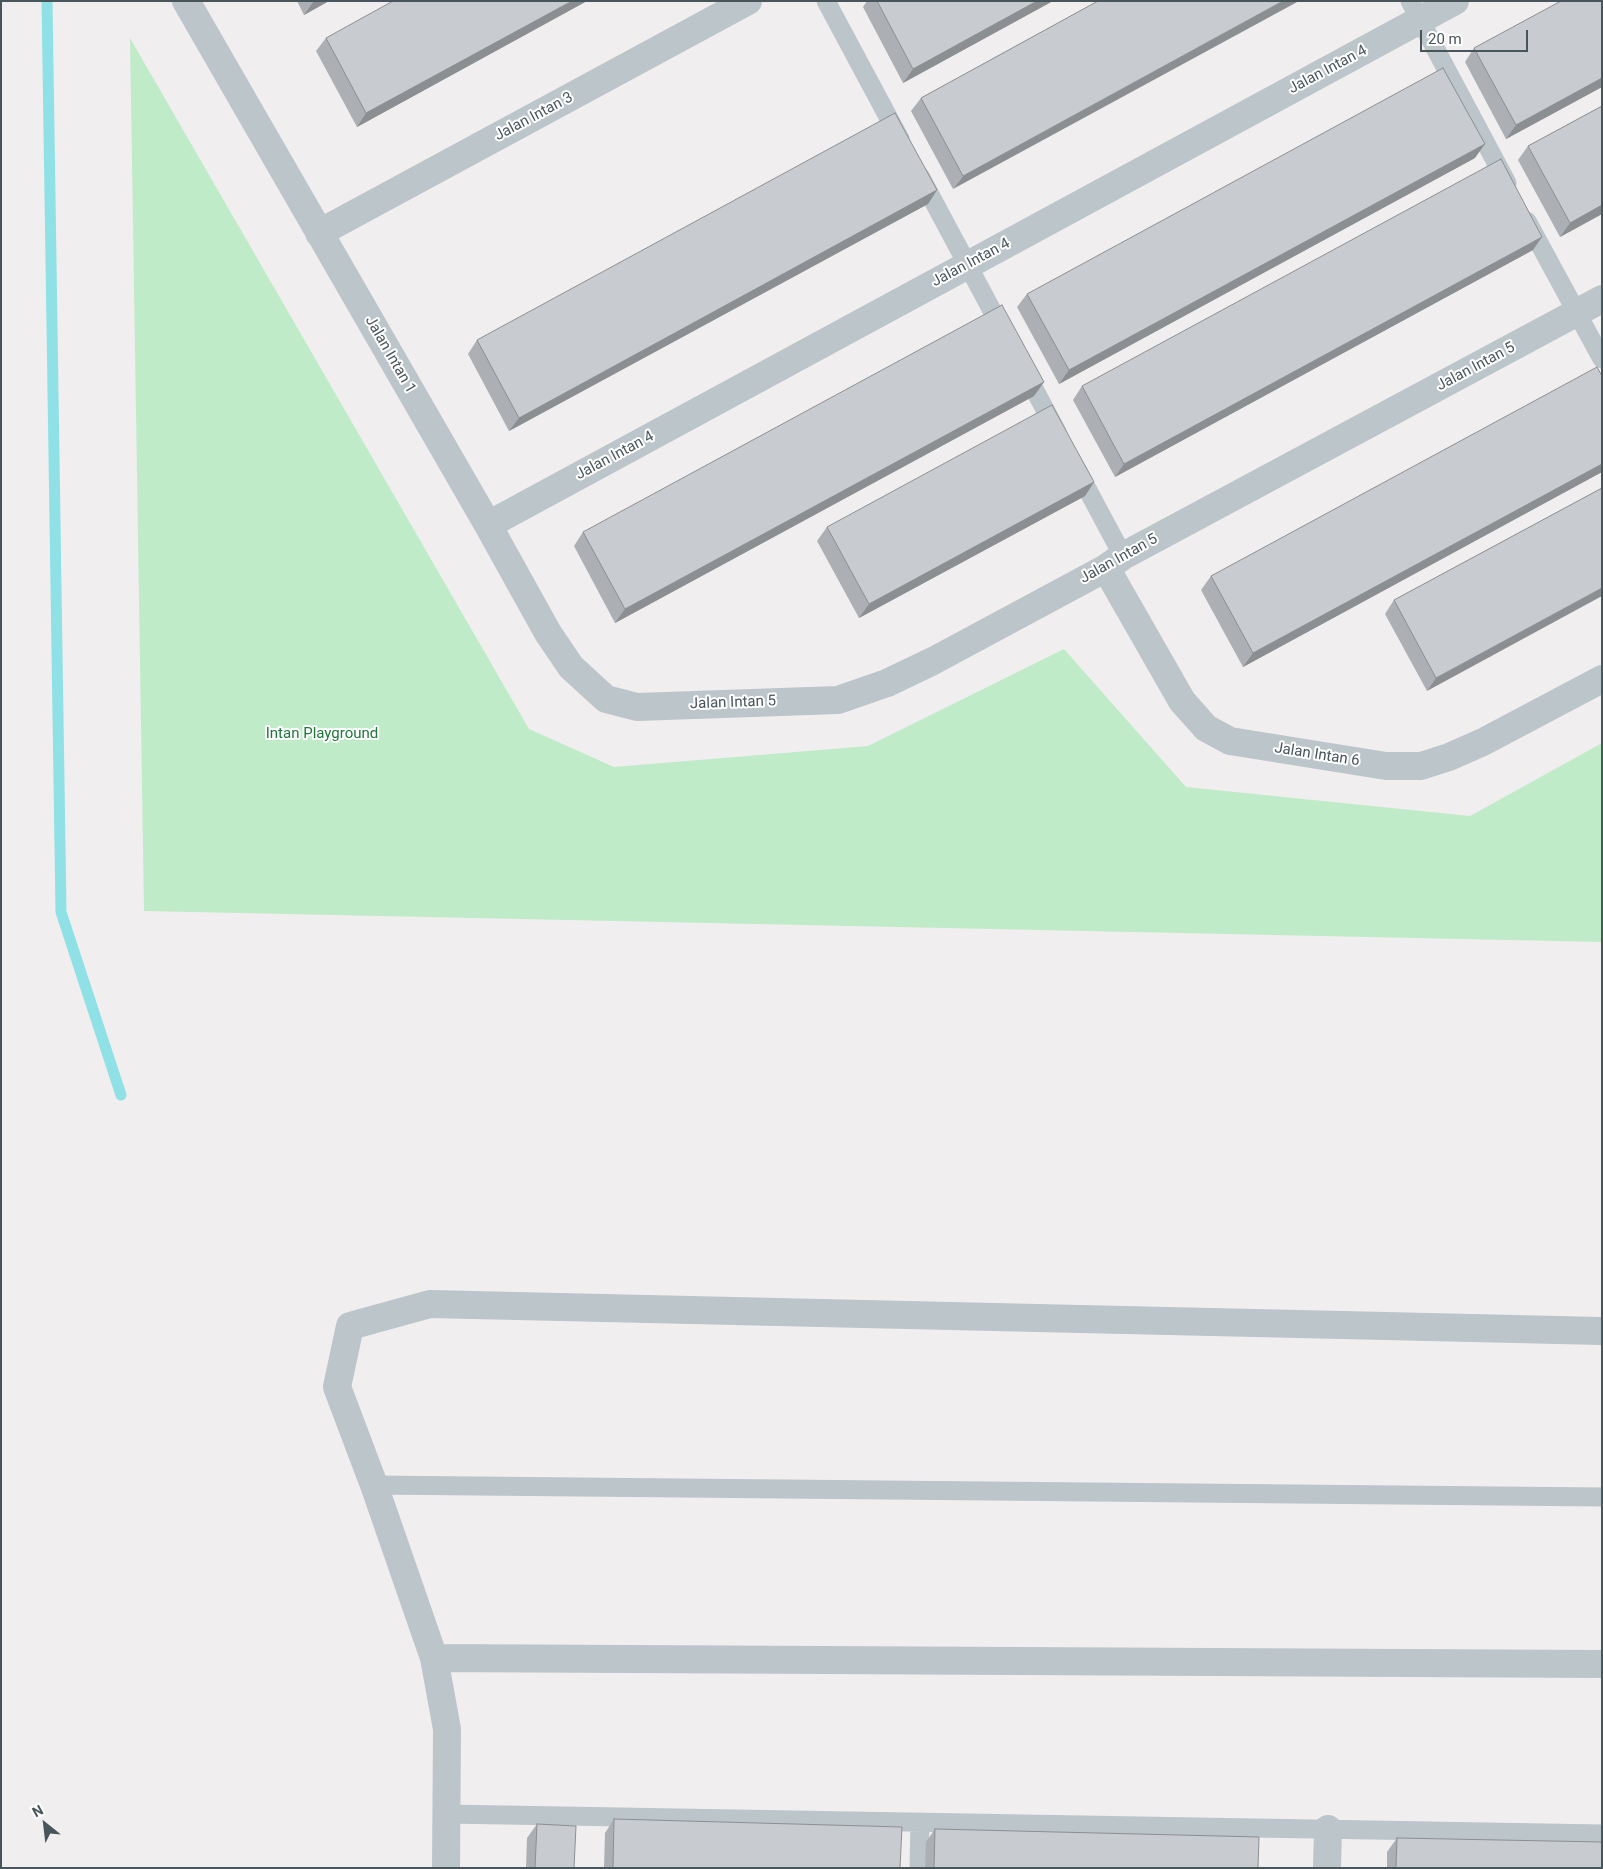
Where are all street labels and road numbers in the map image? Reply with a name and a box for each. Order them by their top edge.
street label: Jalan Intan 4 [1286,42,1370,98]
street label: Jalan Intan 3 [492,89,576,145]
street label: Jalan Intan 4 [929,235,1013,291]
street label: Jalan Intan 1 [361,313,419,397]
street label: Jalan Intan 5 [1434,339,1518,395]
street label: Jalan Intan 4 [573,428,657,484]
street label: Jalan Intan 5 [1077,530,1161,588]
street label: Jalan Intan 5 [690,693,776,713]
street label: Jalan Intan 6 [1273,739,1361,771]

